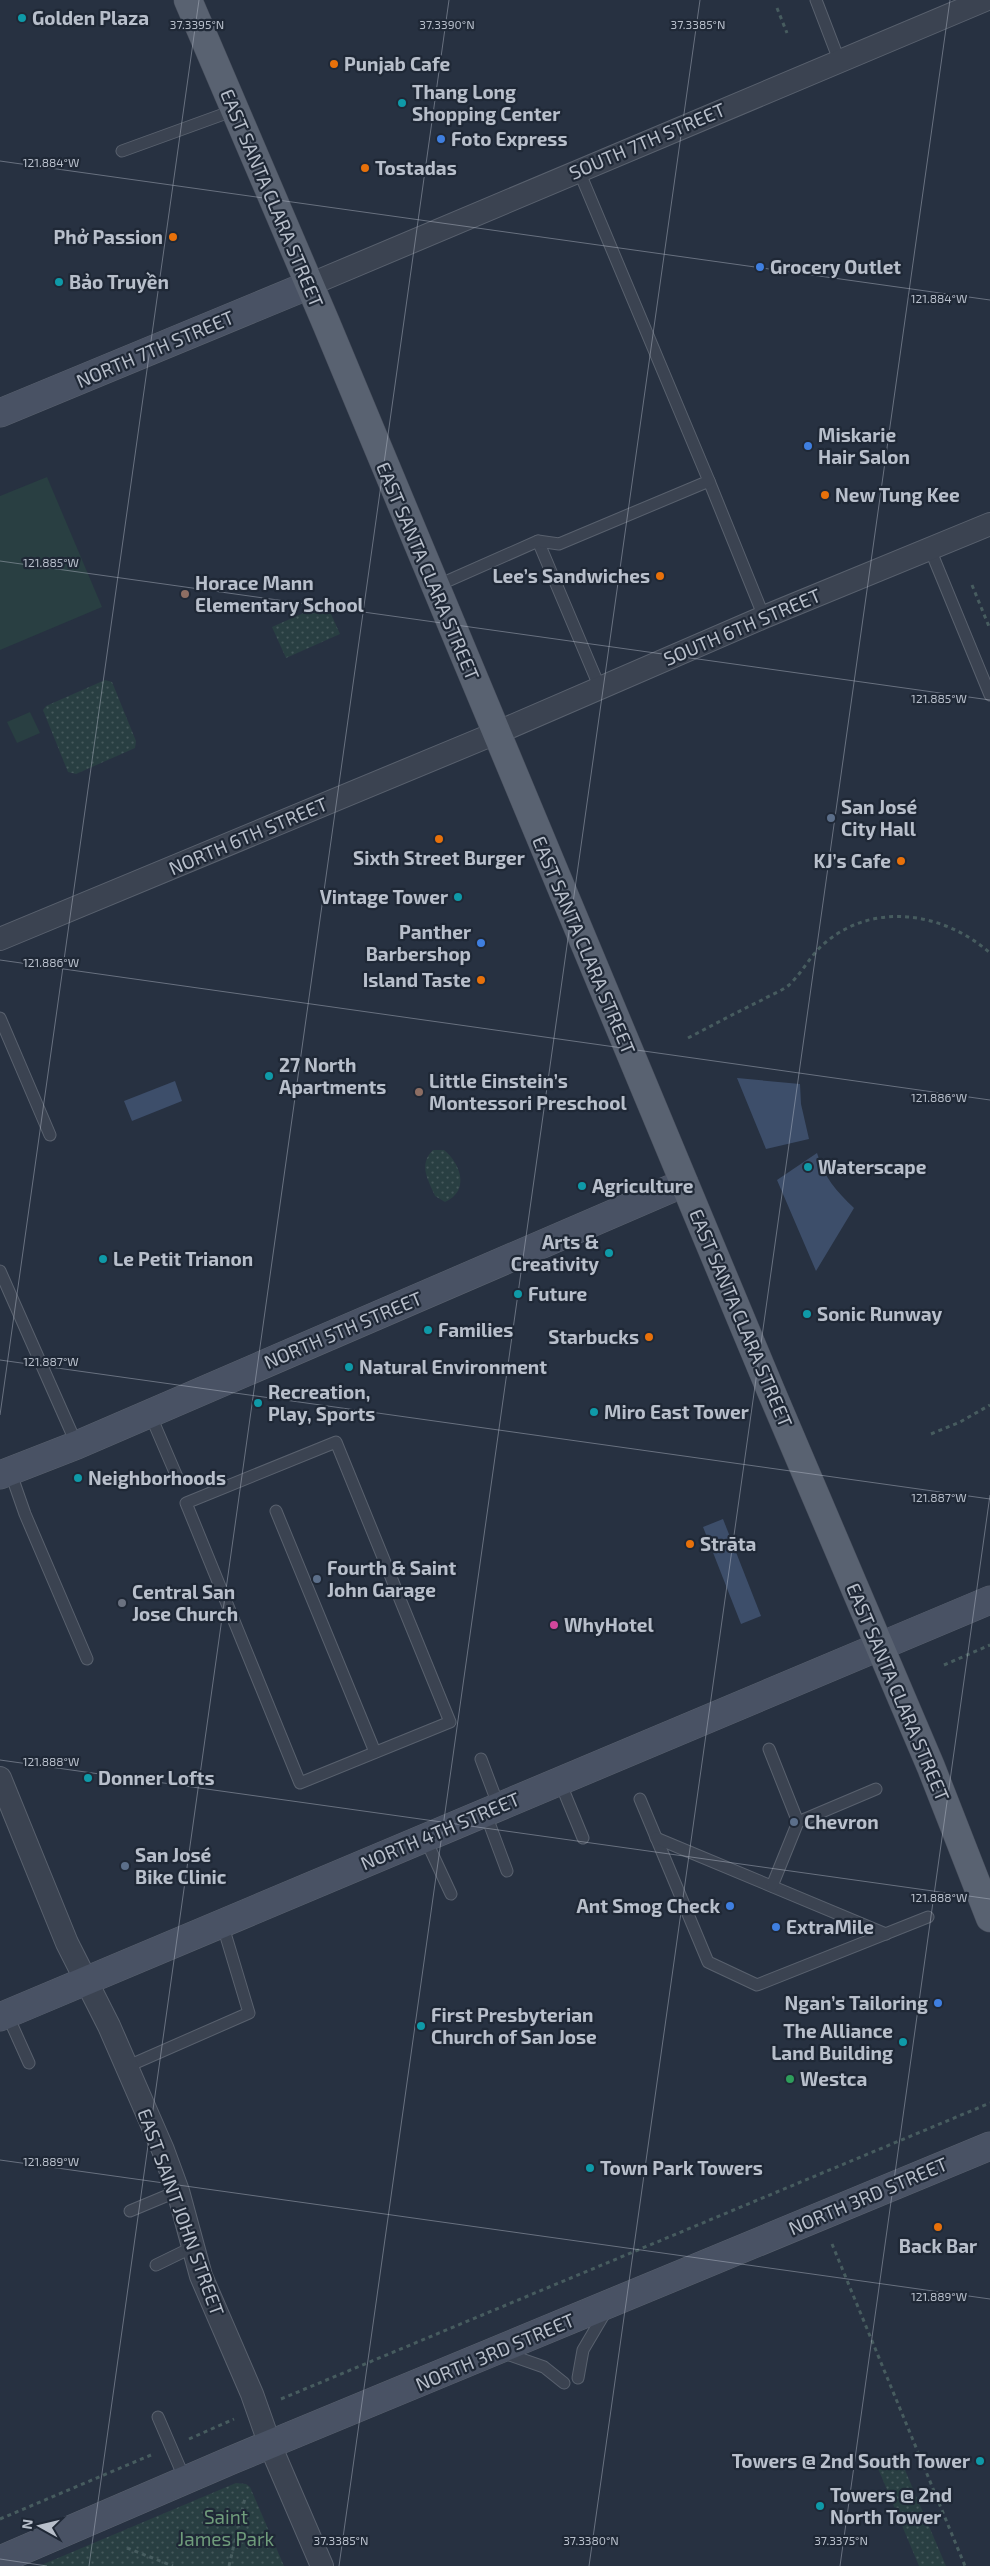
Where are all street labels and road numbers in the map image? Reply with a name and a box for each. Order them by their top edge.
street label: EAST SANTA CLARA STREET [216,85,329,310]
street label: SOUTH 7TH STREET [565,97,728,184]
street label: NORTH 7TH STREET [73,305,237,392]
street label: EAST SANTA CLARA STREET [372,458,485,683]
street label: SOUTH 6TH STREET [660,583,824,670]
street label: NORTH 6TH STREET [165,792,331,879]
street label: EAST SANTA CLARA STREET [528,832,641,1057]
street label: EAST SANTA CLARA STREET [685,1205,798,1430]
street label: NORTH 5TH STREET [260,1286,425,1373]
street label: EAST SANTA CLARA STREET [842,1579,955,1804]
street label: NORTH 4TH STREET [357,1787,523,1874]
street label: EAST SAINT JOHN STREET [133,2105,230,2318]
street label: NORTH 3RD STREET [785,2152,951,2239]
street label: NORTH 3RD STREET [412,2308,578,2395]

